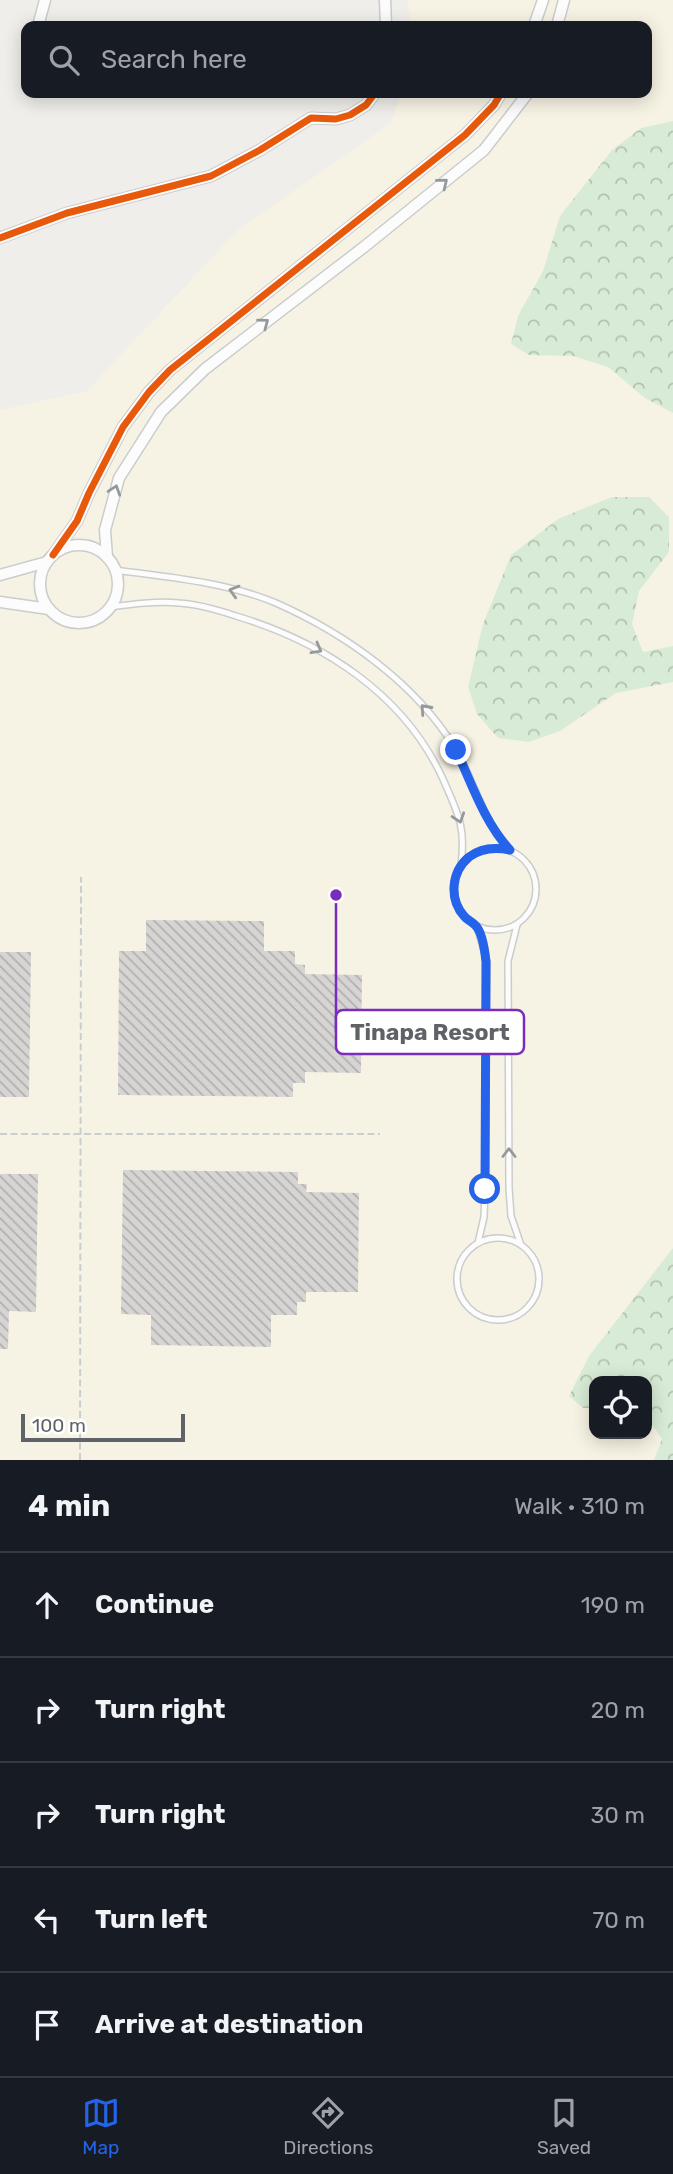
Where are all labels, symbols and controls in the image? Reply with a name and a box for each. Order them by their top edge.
search box [21,21,652,98]
icon: search [45,41,83,79]
text: Search here [101,44,247,75]
one-way arrow [435,179,448,191]
one-way arrow [257,319,269,332]
one-way arrow [107,484,121,497]
one-way arrow [229,585,241,599]
one-way arrow [309,641,322,654]
one-way arrow [421,704,433,717]
route end [440,734,471,765]
one-way arrow [451,812,465,824]
callout: Tinapa Resort [336,1010,524,1054]
text: Tinapa Resort [350,1018,510,1046]
one-way arrow [501,1148,517,1158]
route start [469,1173,500,1204]
map controls [589,1376,652,1439]
button: locate [589,1376,652,1439]
scale bar [21,1411,186,1443]
text: 100 m [32,1414,86,1437]
text: 4 min [28,1488,110,1524]
text: Walk · 310 m [514,1492,645,1520]
icon: ahead [28,1586,66,1624]
text: Continue [95,1589,214,1620]
text: 190 m [581,1591,645,1619]
icon: right [28,1691,66,1729]
text: Turn right [95,1694,225,1725]
text: 20 m [591,1696,645,1724]
icon: right [28,1796,66,1834]
text: Turn right [95,1799,225,1830]
text: 30 m [590,1801,645,1829]
icon: left [28,1901,66,1939]
text: Turn left [95,1904,207,1935]
text: 70 m [593,1906,645,1934]
icon: arrive [28,2006,66,2044]
text: Arrive at destination [95,2009,363,2040]
tab: Map [82,2094,120,2159]
tab: Directions [283,2094,373,2159]
tab: Saved [537,2094,591,2159]

